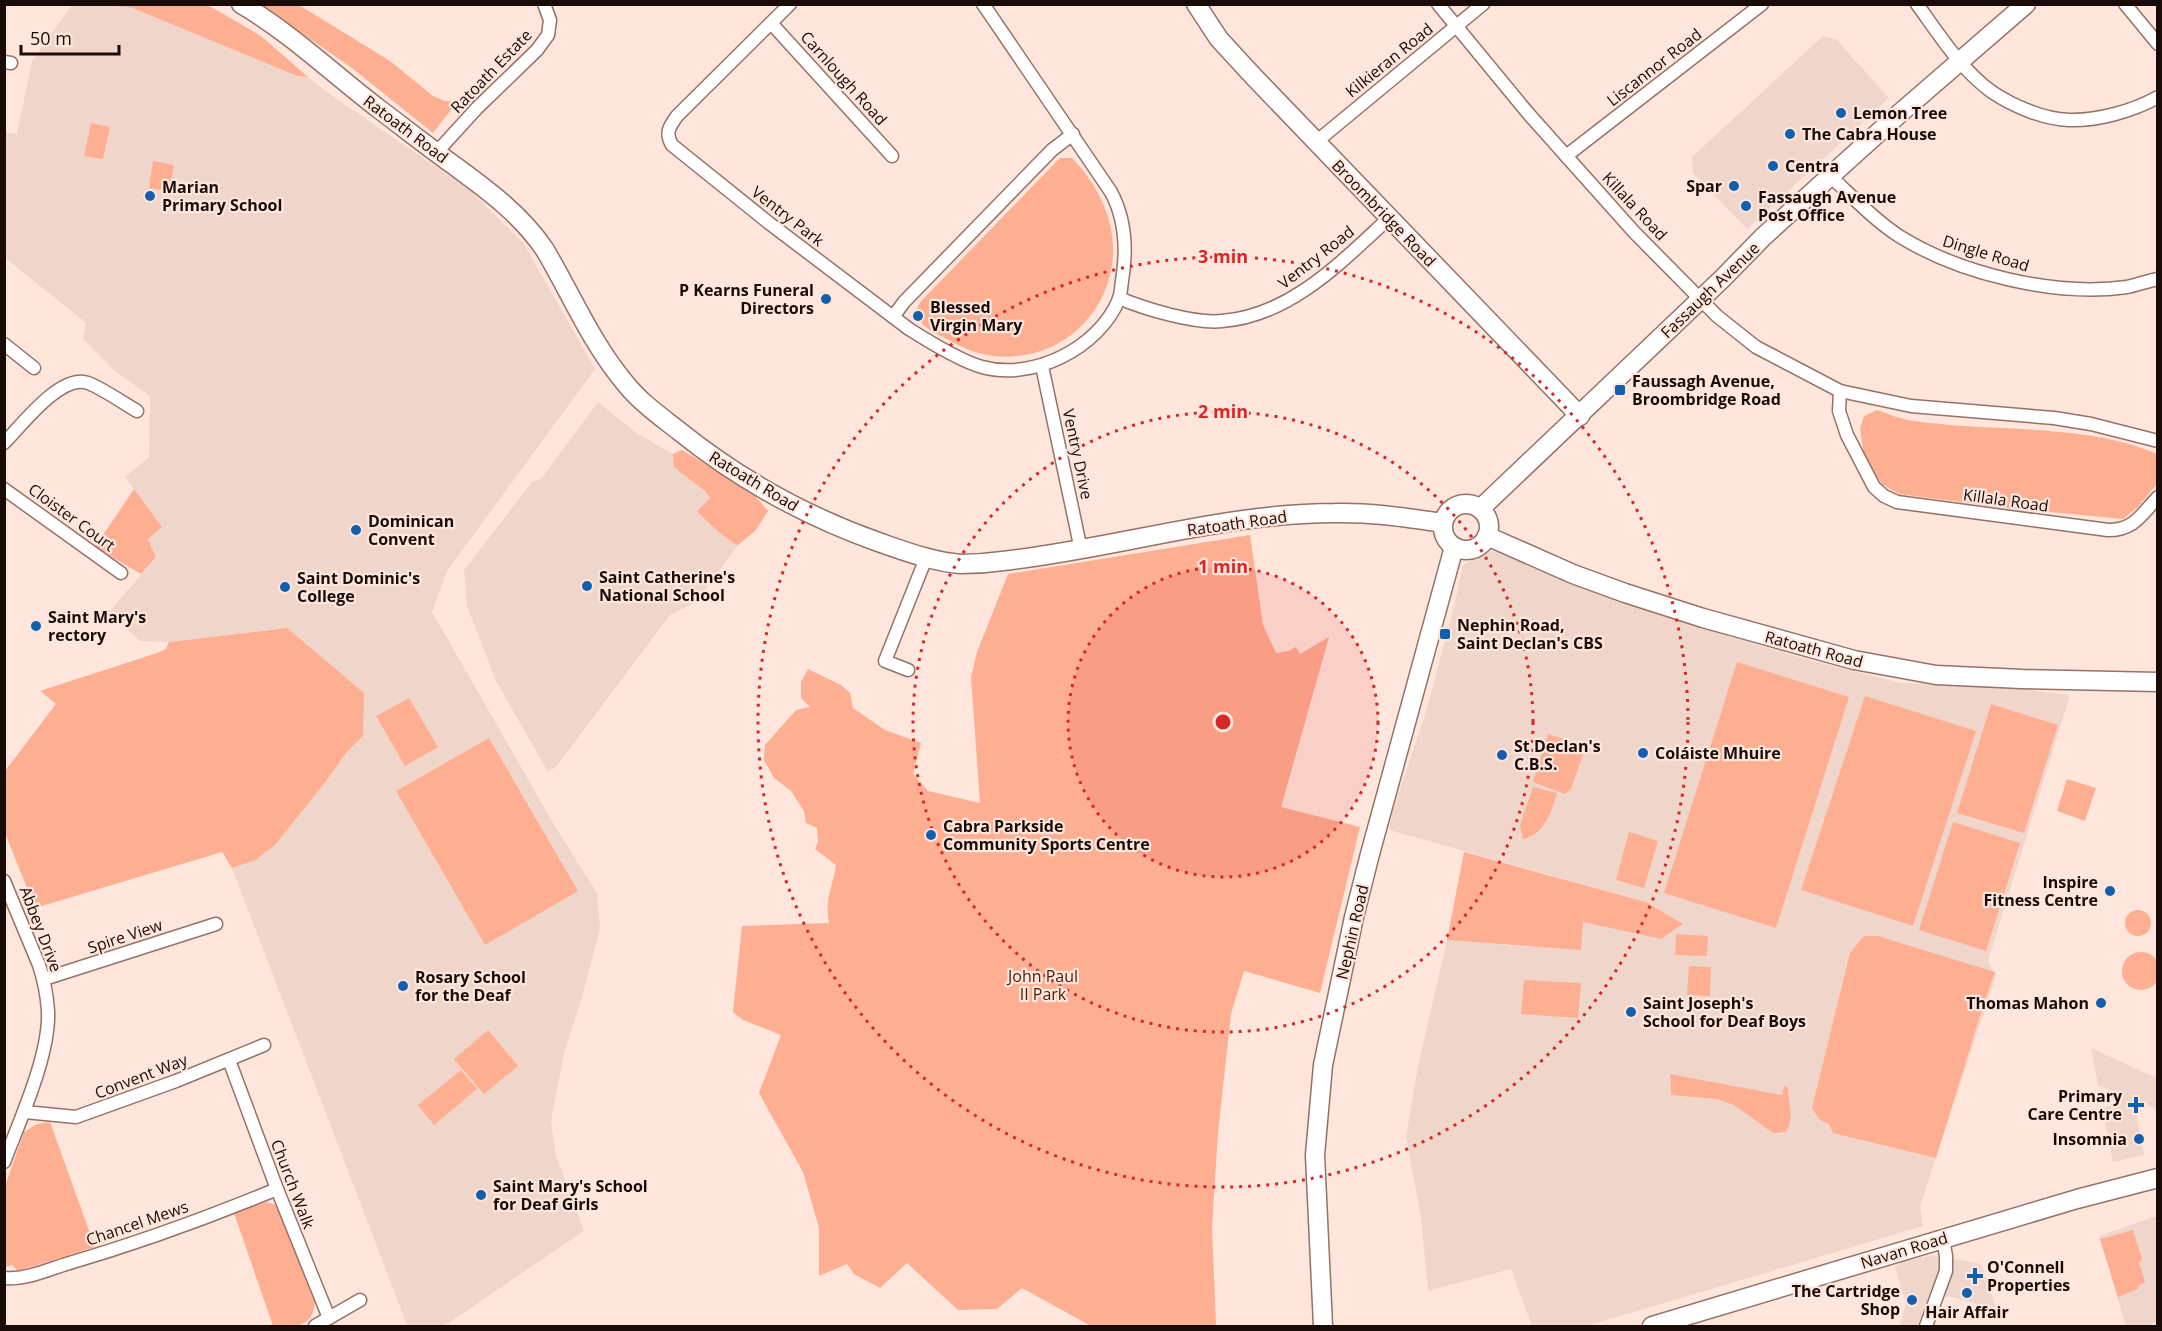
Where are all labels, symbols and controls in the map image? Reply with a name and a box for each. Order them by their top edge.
scale bar [21,18,118,56]
street label: Kilkieran Road [1341,18,1437,102]
street label: Liscannor Road [1602,23,1706,111]
street label: Ratoath Estate [445,24,537,118]
text: 50 m [30,26,72,50]
street label: Carnlough Road [796,26,892,130]
street label: Ratoath Road [359,90,453,168]
place label: Lemon Tree [1853,102,1947,124]
marker: Lemon Tree [1834,106,1848,120]
place label: The Cabra House [1802,123,1937,145]
marker: The Cabra House [1783,127,1797,141]
street label: Broombridge Road [1327,155,1441,271]
place label: Centra [1785,155,1839,177]
marker: Centra [1766,159,1780,173]
street label: Killala Road [1598,167,1672,245]
place label: Spar [1686,175,1722,197]
place label: Marian Primary School [162,176,282,216]
marker: Spar [1727,179,1741,193]
street label: Ventry Park [747,181,829,252]
place label: Fassaugh Avenue Post Office [1758,186,1896,226]
marker: Marian Primary School [143,189,157,203]
marker: Fassaugh Avenue Post Office [1739,199,1753,213]
street label: Ventry Road [1273,220,1359,294]
street label: Dingle Road [1940,229,2032,277]
street label: Fassaugh Avenue [1656,237,1764,343]
text: 3 min [1198,244,1248,268]
place label: P Kearns Funeral Directors [679,279,814,319]
marker: P Kearns Funeral Directors [819,292,833,306]
place label: Blessed Virgin Mary [930,296,1023,336]
marker: Blessed Virgin Mary [911,309,925,323]
place label: Faussagh Avenue, Broombridge Road [1632,370,1781,410]
marker: Faussagh Avenue, Broombridge Road [1613,383,1627,397]
text: 2 min [1198,399,1248,423]
street label: Ventry Drive [1058,407,1098,501]
street label: Ratoath Road [705,446,803,516]
street label: Cloister Court [24,478,120,556]
street label: Killala Road [1962,483,2050,517]
street label: Ratoath Road [1186,505,1288,541]
place label: Dominican Convent [368,510,454,550]
marker: Dominican Convent [349,523,363,537]
text: 1 min [1198,554,1248,578]
place label: Saint Catherine's National School [599,566,735,606]
place label: Saint Dominic's College [297,567,420,607]
marker: Saint Catherine's National School [580,579,594,593]
marker: Saint Dominic's College [278,580,292,594]
place label: Saint Mary's rectory [48,606,146,646]
place label: Nephin Road, Saint Declan's CBS [1457,614,1603,654]
marker: Saint Mary's rectory [29,619,43,633]
street label: Ratoath Road [1762,625,1866,673]
marker: Nephin Road, Saint Declan's CBS [1438,627,1452,641]
centre of rings [1213,712,1233,732]
place label: St Declan's C.B.S. [1514,735,1601,775]
place label: Coláiste Mhuire [1655,742,1781,764]
marker: Coláiste Mhuire [1636,746,1650,760]
marker: St Declan's C.B.S. [1495,748,1509,762]
place label: Cabra Parkside Community Sports Centre [943,815,1150,855]
marker: Cabra Parkside Community Sports Centre [924,828,938,842]
place label: Inspire Fitness Centre [1984,871,2098,911]
street label: Nephin Road [1330,882,1374,982]
street label: Abbey Drive [15,883,67,975]
marker: Inspire Fitness Centre [2103,884,2117,898]
street label: Spire View [85,913,166,958]
park label: John Paul II Park [1006,965,1078,1005]
place label: Rosary School for the Deaf [415,966,526,1006]
marker: Rosary School for the Deaf [396,979,410,993]
place label: Saint Joseph's School for Deaf Boys [1643,992,1806,1032]
place label: Thomas Mahon [1966,992,2089,1014]
marker: Thomas Mahon [2094,996,2108,1010]
marker: Saint Joseph's School for Deaf Boys [1624,1005,1638,1019]
street label: Convent Way [91,1048,192,1104]
place label: Primary Care Centre [2027,1085,2123,1125]
marker: Primary Care Centre [2127,1096,2145,1114]
place label: Insomnia [2053,1128,2127,1150]
marker: Insomnia [2132,1132,2146,1146]
street label: Church Walk [266,1136,320,1232]
place label: Saint Mary's School for Deaf Girls [493,1175,648,1215]
marker: Saint Mary's School for Deaf Girls [474,1188,488,1202]
street label: Chancel Mews [83,1195,191,1251]
street label: Navan Road [1858,1226,1950,1274]
place label: O'Connell Properties [1987,1256,2070,1296]
marker: O'Connell Properties [1968,1269,1982,1283]
place label: The Cartridge Shop [1792,1280,1900,1320]
marker: Hair Affair [1960,1286,1974,1300]
marker: The Cartridge Shop [1905,1293,1919,1307]
place label: Hair Affair [1925,1301,2009,1323]

